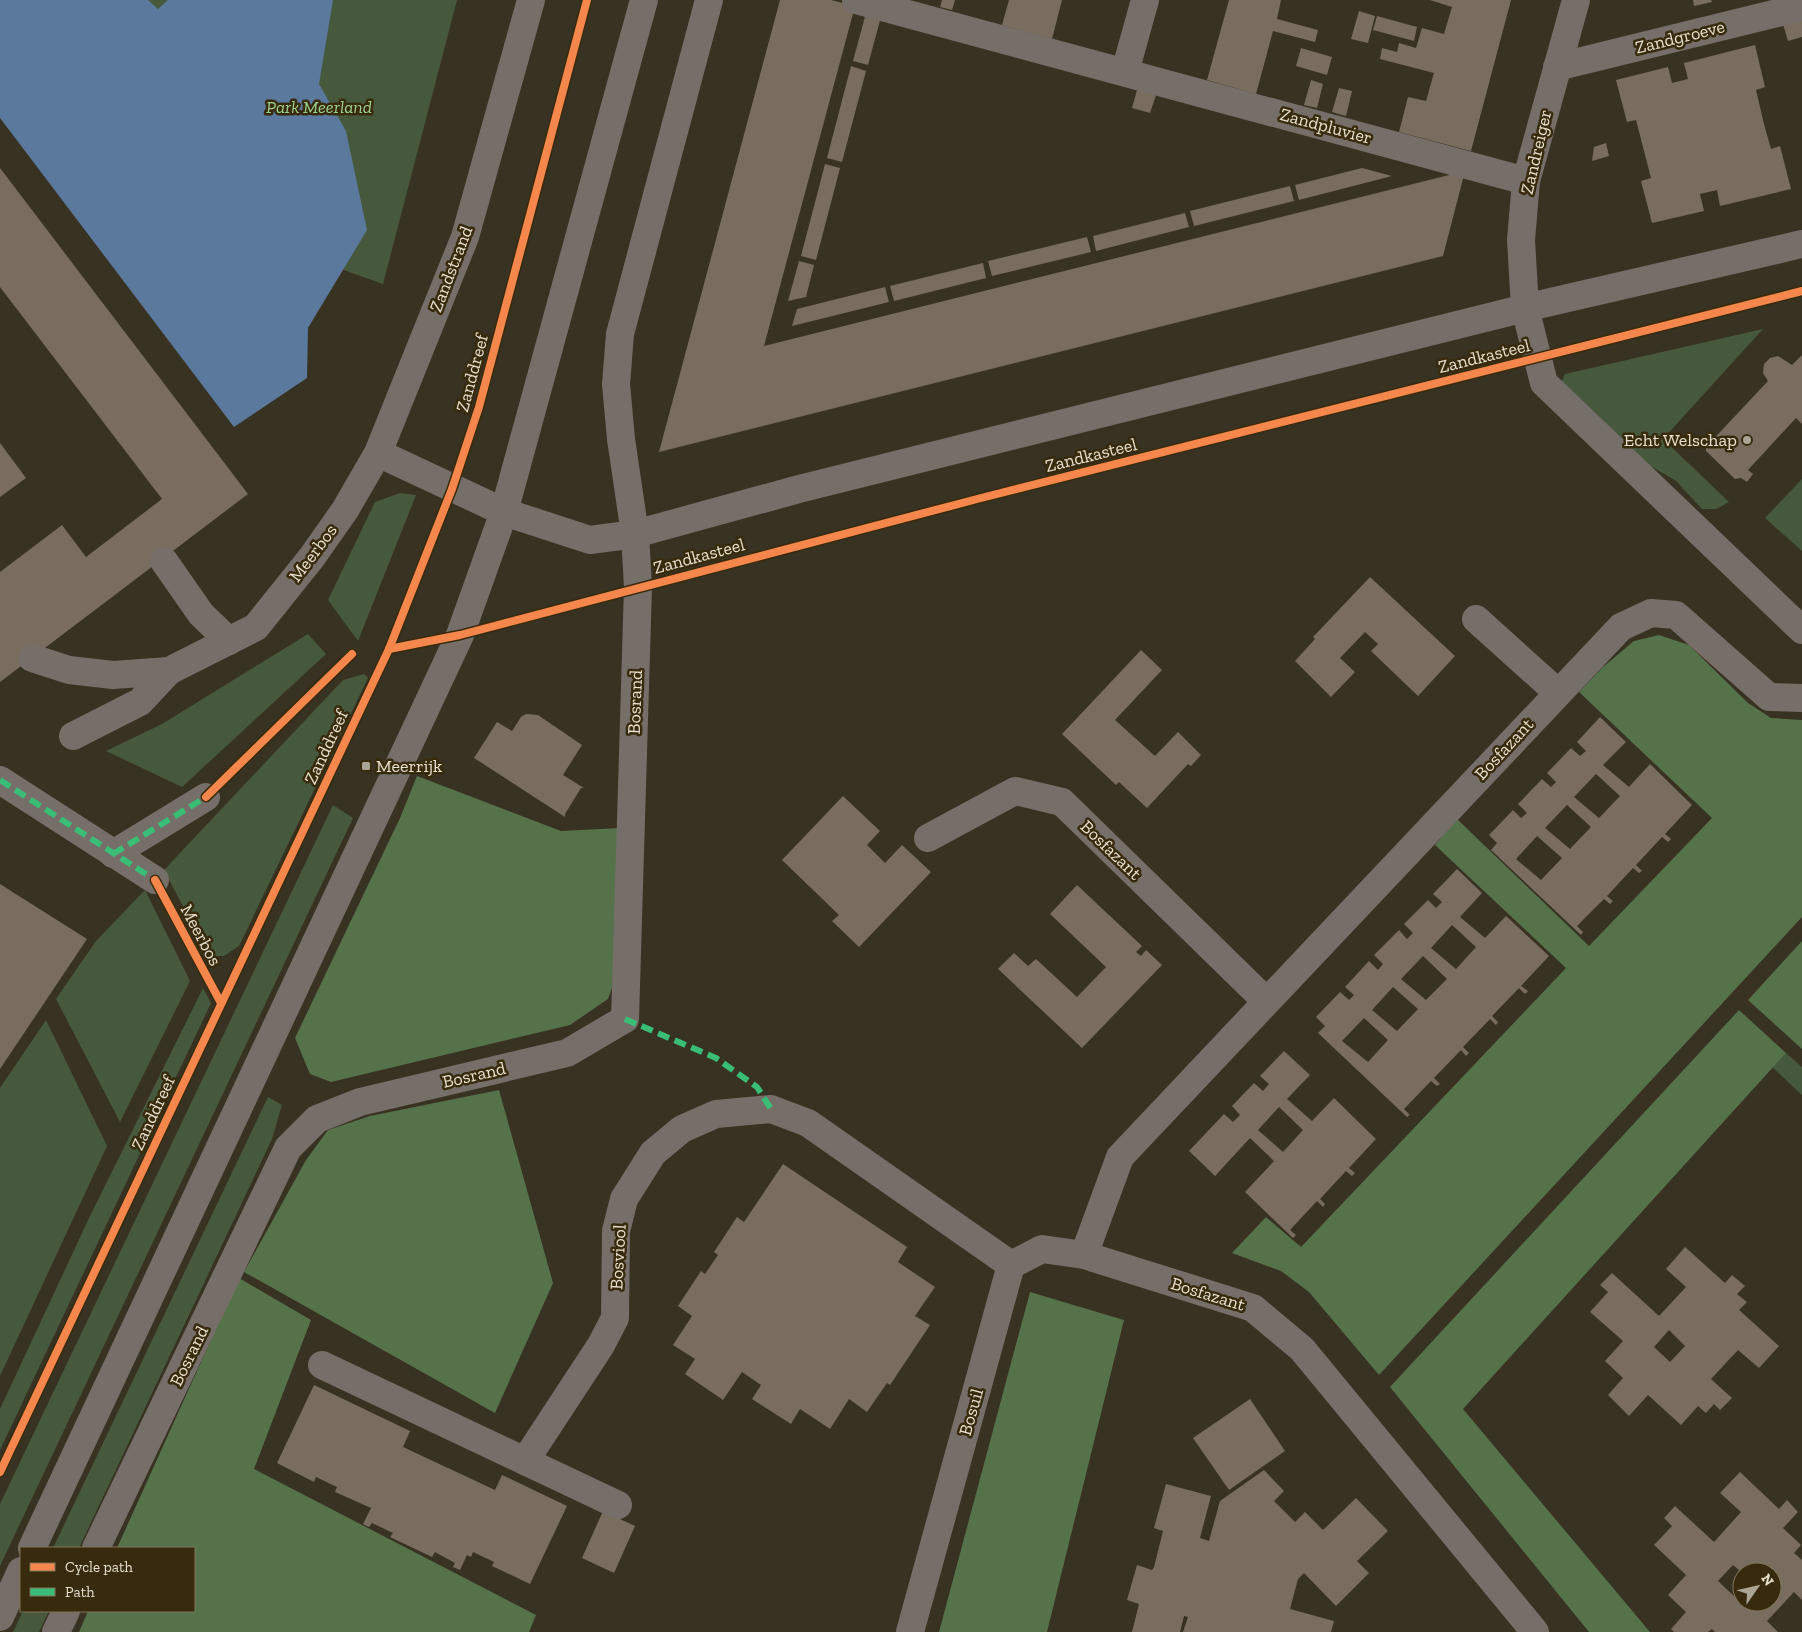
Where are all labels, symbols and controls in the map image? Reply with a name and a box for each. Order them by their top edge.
street label: Zandgroeve [1633,15,1727,59]
park label: Park Meerland [266,96,372,118]
street label: Zandpluvier [1278,103,1374,149]
street label: Zandreiger [1516,108,1556,196]
street label: Zandstrand [425,223,477,315]
street label: Zanddreef [451,331,493,414]
street label: Zandkasteel [1436,334,1532,378]
place label: Echt Welschap [1624,429,1737,451]
street label: Zandkasteel [1043,433,1139,477]
marker: Echt Welschap [1741,434,1753,446]
street label: Meerbos [284,520,342,586]
street label: Zandkasteel [651,533,747,579]
street label: Bosrand [623,669,647,735]
street label: Zanddreef [299,705,353,788]
street label: Bosfazant [1470,713,1538,784]
place label: Meerrijk [376,755,443,777]
marker: Meerrijk [360,760,372,772]
street label: Bosfazant [1076,816,1146,885]
street label: Meerbos [176,900,226,970]
street label: Bosrand [440,1057,508,1093]
street label: Zanddreef [126,1071,180,1154]
street label: Bosviool [605,1224,631,1290]
street label: Bosfazant [1168,1272,1248,1316]
street label: Bosrand [165,1322,213,1390]
street label: Bosuil [954,1386,988,1438]
legend [20,1547,195,1612]
text: Cycle path [65,1558,134,1576]
north arrow [1732,1562,1782,1612]
text: N [1757,1571,1778,1589]
text: Path [65,1583,95,1601]

